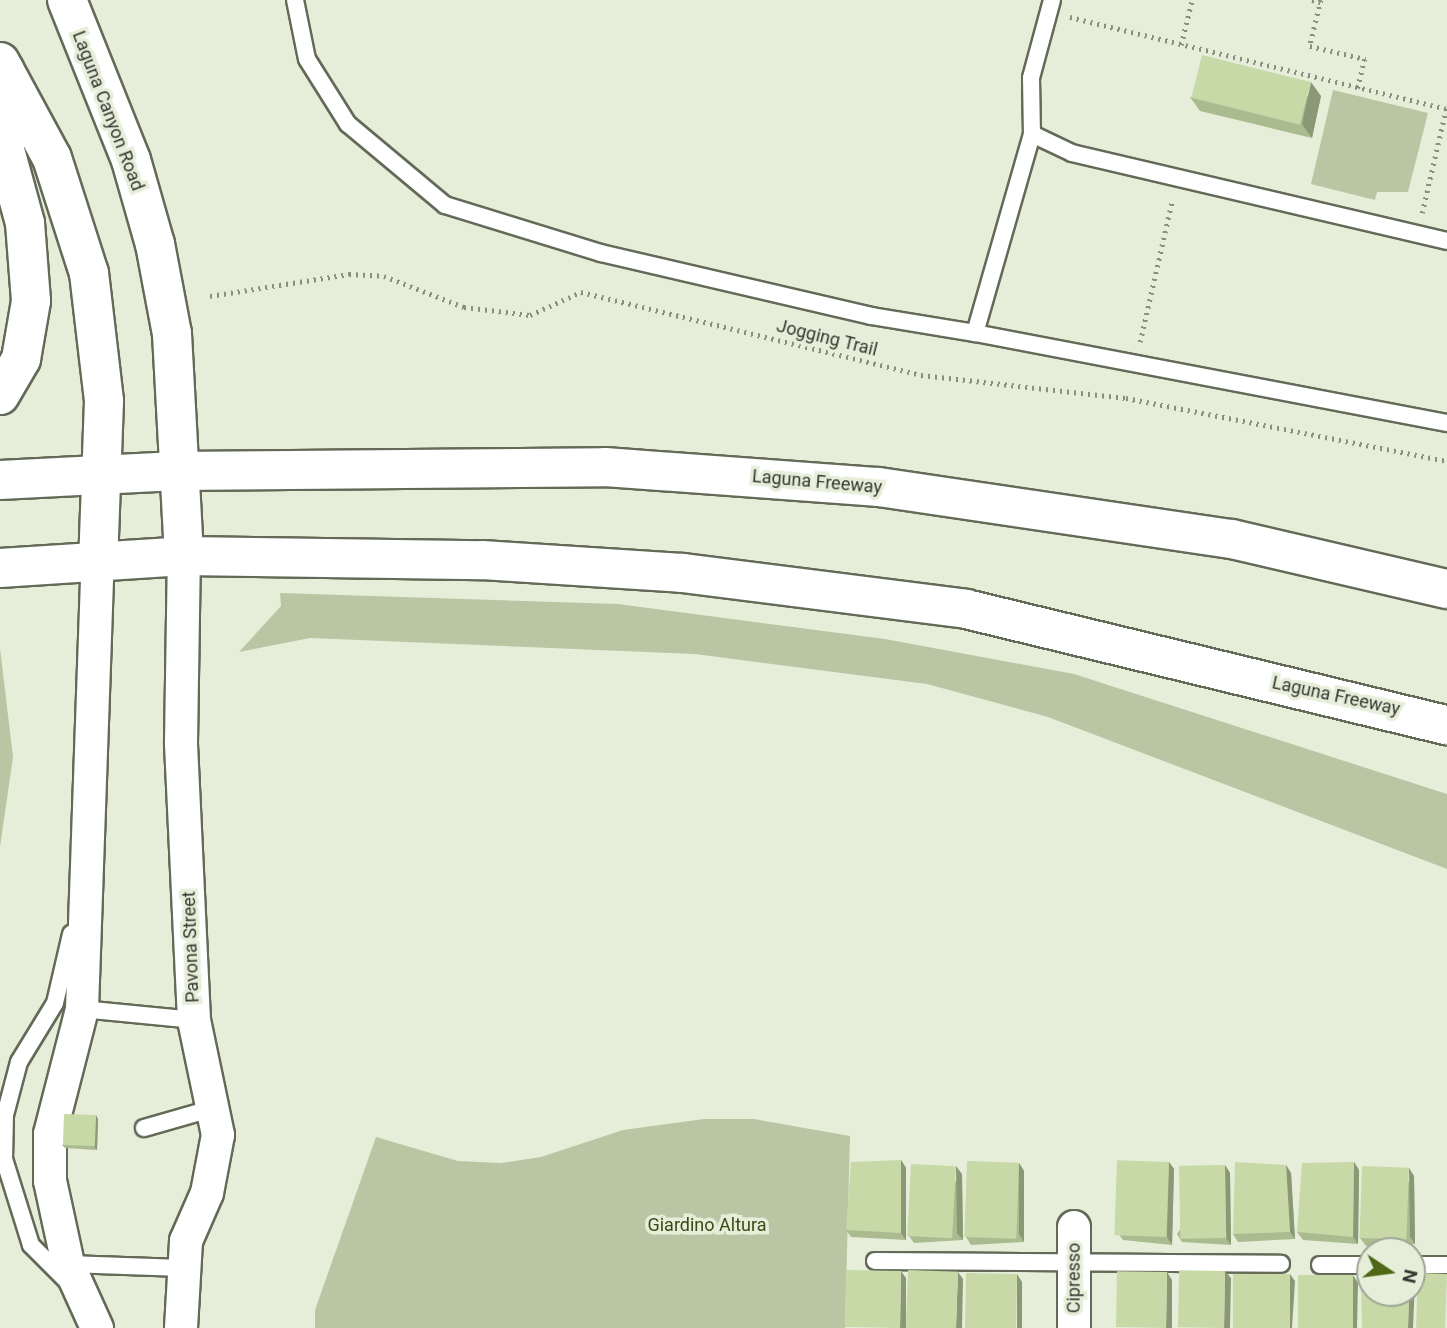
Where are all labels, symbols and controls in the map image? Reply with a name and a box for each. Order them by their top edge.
street label: Laguna Canyon Road [68,28,148,194]
street label: Jogging Trail [774,315,880,361]
street label: Laguna Freeway [751,466,883,498]
street label: Laguna Freeway [1270,672,1402,720]
street label: Pavona Street [178,891,204,1003]
park label: Giardino Altura [647,1214,767,1236]
north arrow [1356,1237,1426,1307]
street label: Cipresso [1063,1243,1085,1313]
text: N [1397,1267,1423,1286]

